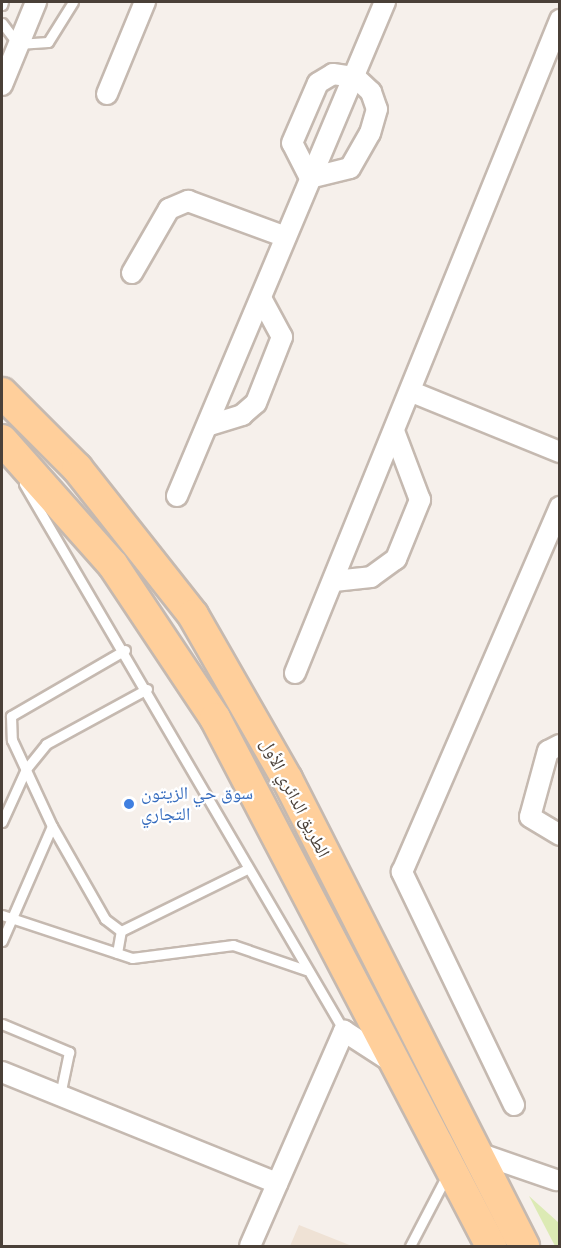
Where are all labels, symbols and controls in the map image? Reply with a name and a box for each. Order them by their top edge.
street label: الطريق الدائري الأول [256,735,334,861]
place label: سوق حي الزيتون التجاري [141,783,253,826]
marker: سوق حي الزيتون التجاري [122,797,136,811]

